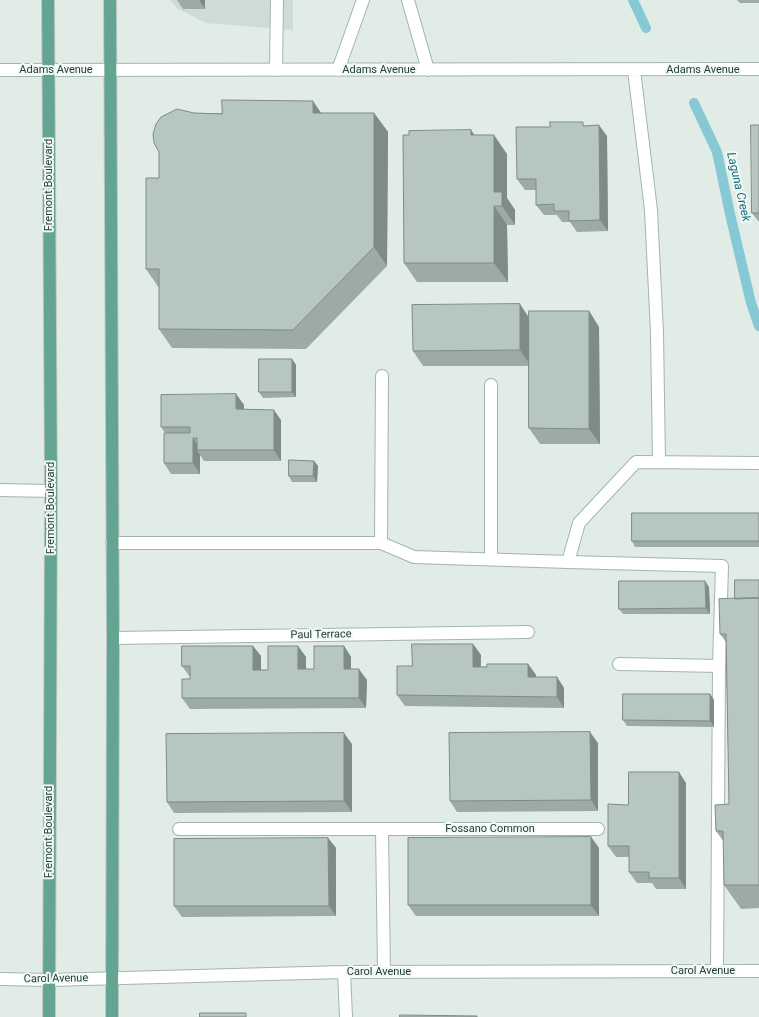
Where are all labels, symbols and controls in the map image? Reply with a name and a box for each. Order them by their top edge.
street label: Adams Avenue [19,63,93,77]
street label: Adams Avenue [342,63,416,77]
street label: Adams Avenue [666,63,740,77]
street label: Fremont Boulevard [42,139,56,231]
water label: Laguna Creek [723,151,753,223]
street label: Fremont Boulevard [44,462,58,554]
street label: Paul Terrace [290,628,352,642]
street label: Fremont Boulevard [42,786,56,878]
street label: Fossano Common [445,822,535,836]
street label: Carol Avenue [671,964,735,978]
street label: Carol Avenue [347,965,411,979]
street label: Carol Avenue [24,972,88,986]

